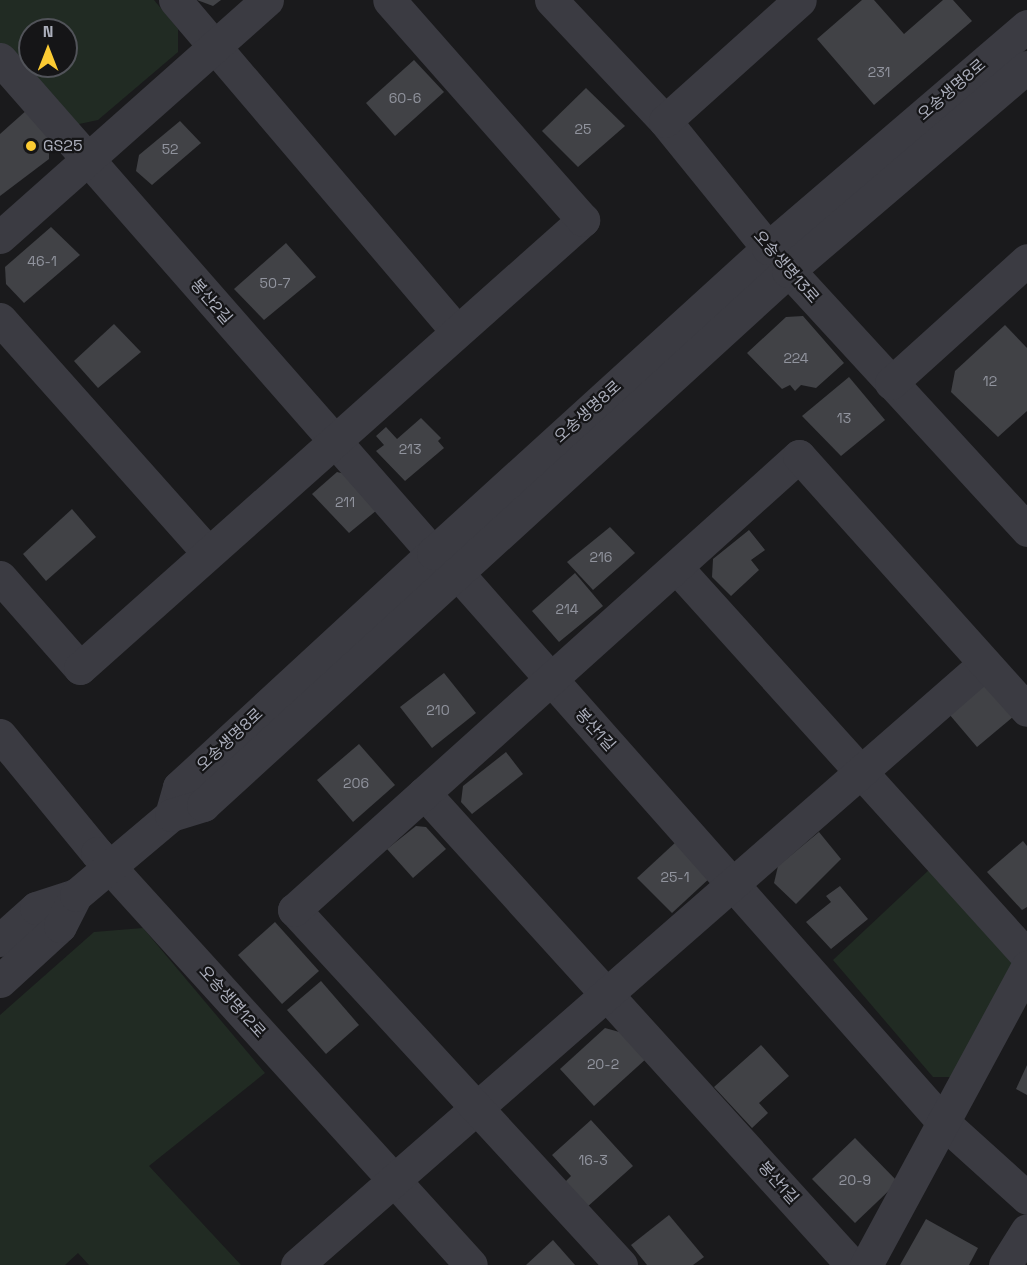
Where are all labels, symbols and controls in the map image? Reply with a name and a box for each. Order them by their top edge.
north arrow [18,18,78,78]
text: N [43,21,53,42]
street label: 오송생명8로 [914,55,990,125]
house number: 231 [868,64,890,80]
house number: 60-6 [389,90,421,106]
house number: 25 [575,121,591,137]
place label: GS25 [43,136,83,156]
marker: GS25 [24,139,38,153]
house number: 52 [162,141,178,157]
street label: 오송생명13로 [749,227,823,307]
house number: 46-1 [27,253,57,269]
street label: 봉산2길 [186,275,236,329]
house number: 50-7 [260,275,290,291]
house number: 224 [783,350,809,366]
house number: 12 [983,373,997,389]
street label: 오송생명8로 [551,377,625,447]
house number: 13 [837,410,851,426]
house number: 213 [399,441,421,457]
house number: 211 [335,494,355,510]
house number: 216 [590,549,612,565]
house number: 214 [555,601,579,617]
house number: 210 [426,702,450,718]
street label: 오송생명8로 [193,704,267,776]
street label: 봉산1길 [571,705,619,755]
house number: 206 [343,775,369,791]
house number: 25-1 [660,869,690,885]
street label: 오송생명12로 [195,962,269,1042]
house number: 20-2 [587,1056,619,1072]
house number: 16-3 [578,1152,608,1168]
street label: 봉산1길 [754,1158,802,1208]
house number: 20-9 [839,1172,871,1188]

